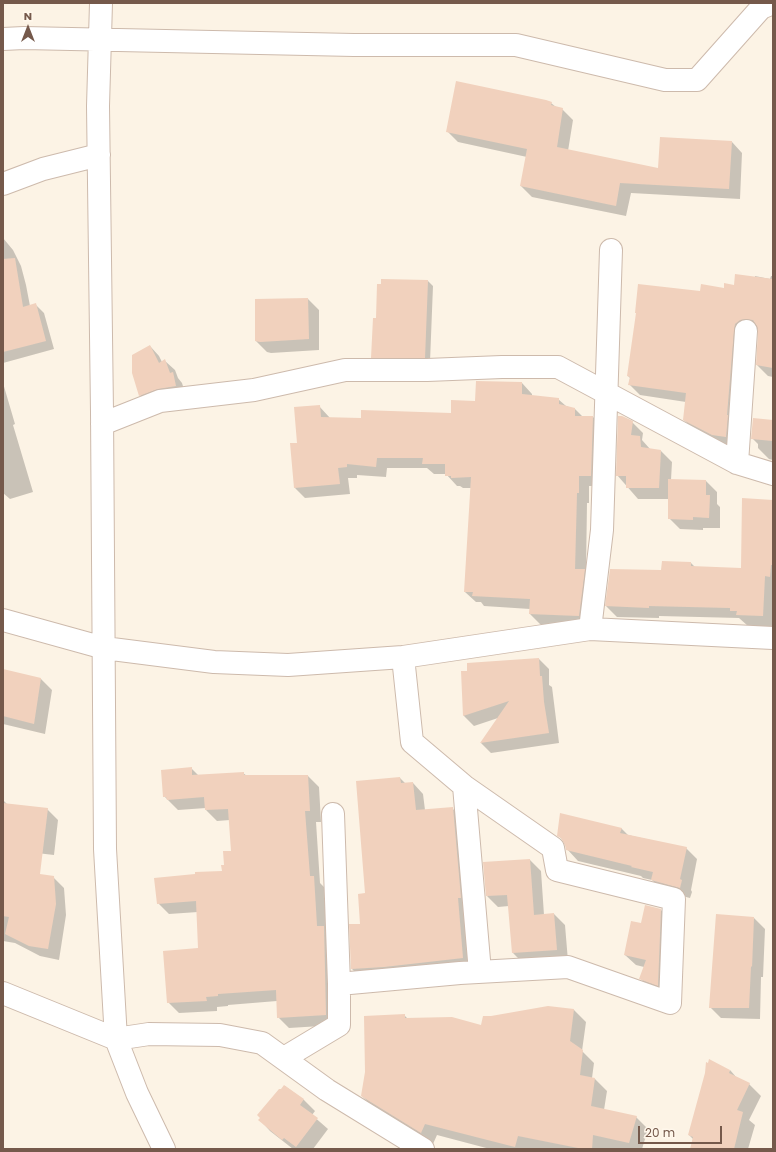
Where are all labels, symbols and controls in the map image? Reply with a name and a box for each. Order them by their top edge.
north arrow [8,8,48,48]
text: N [24,8,32,24]
scale bar [640,1118,724,1144]
text: 20 m [645,1124,675,1141]

